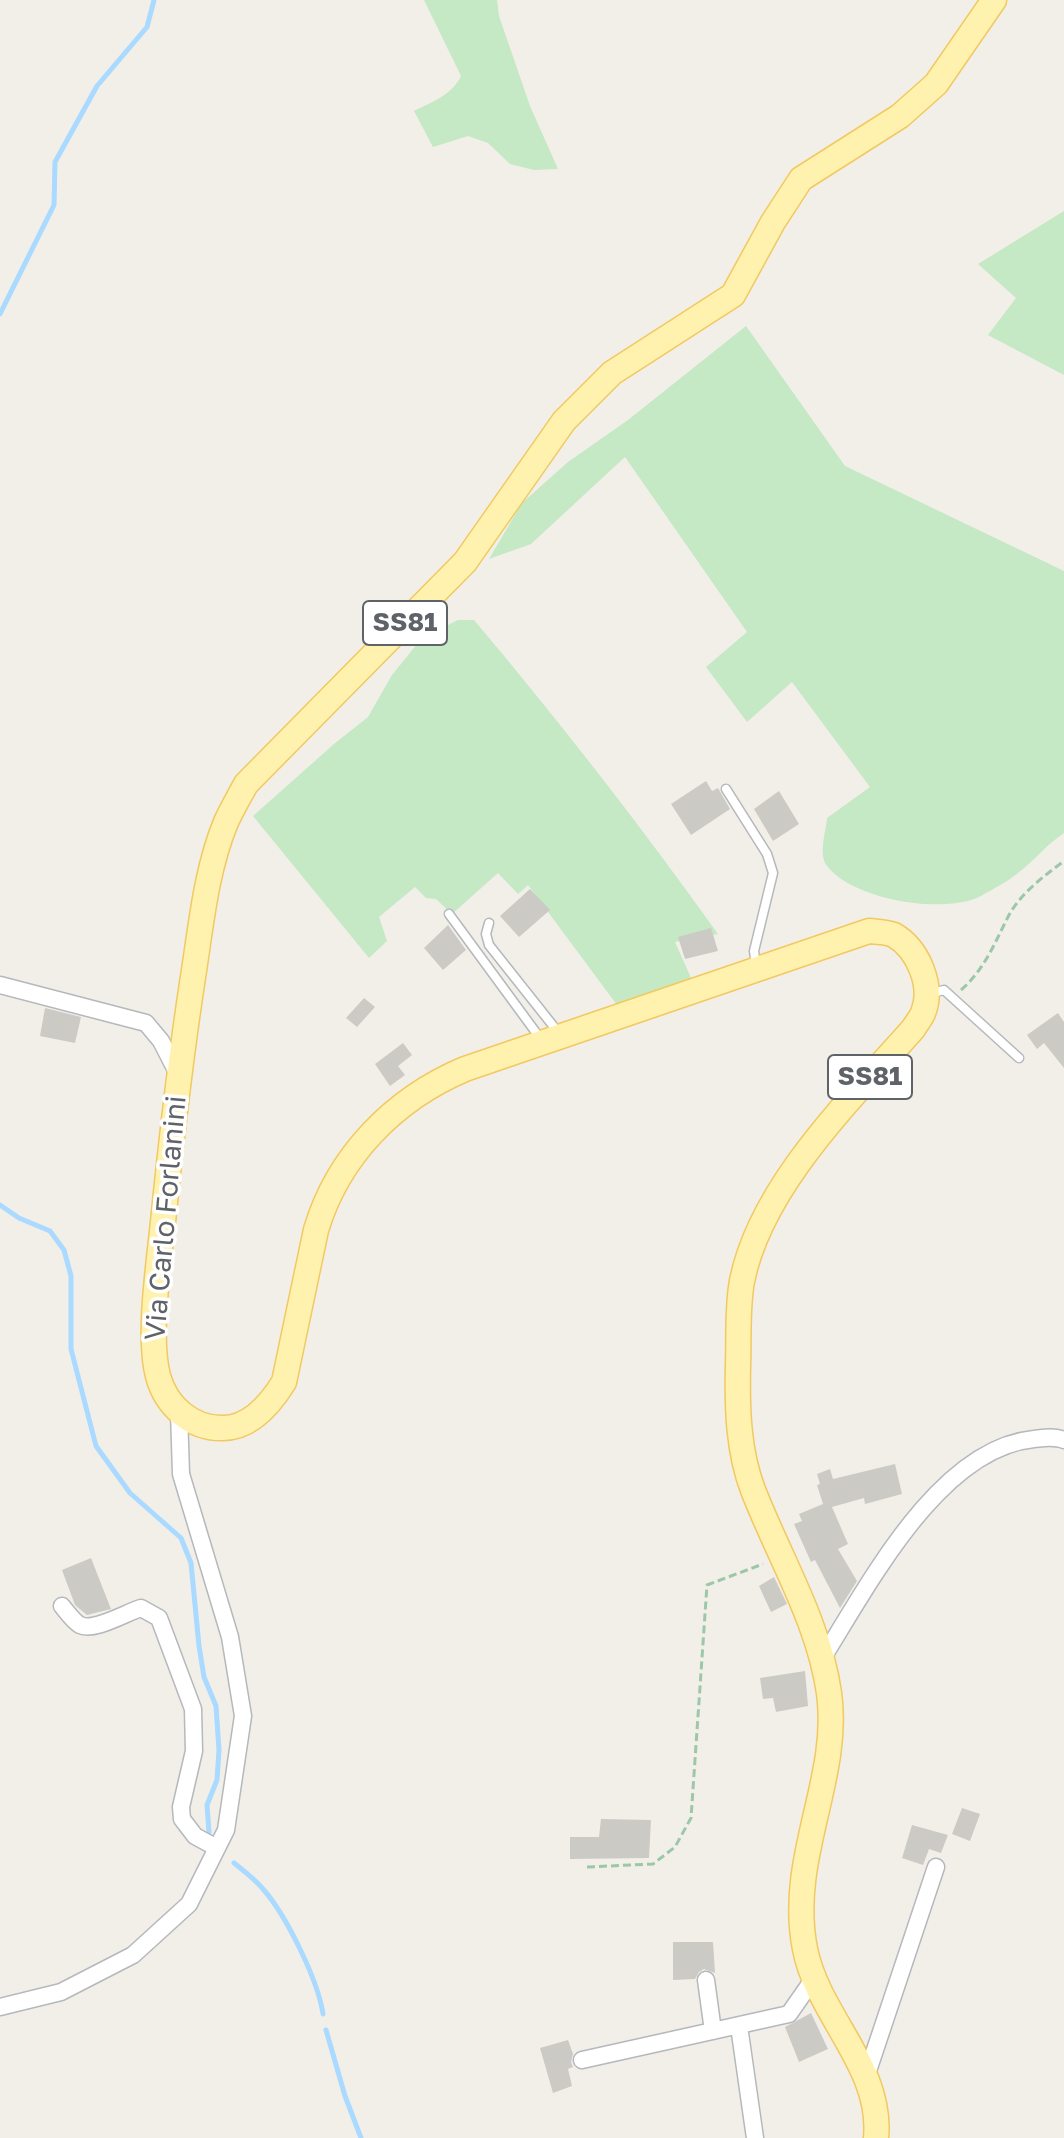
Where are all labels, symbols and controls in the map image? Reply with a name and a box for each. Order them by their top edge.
road number: SS81 [363,601,447,645]
road number: SS81 [828,1055,912,1099]
street label: Via Carlo Forlanini [139,1094,193,1342]

